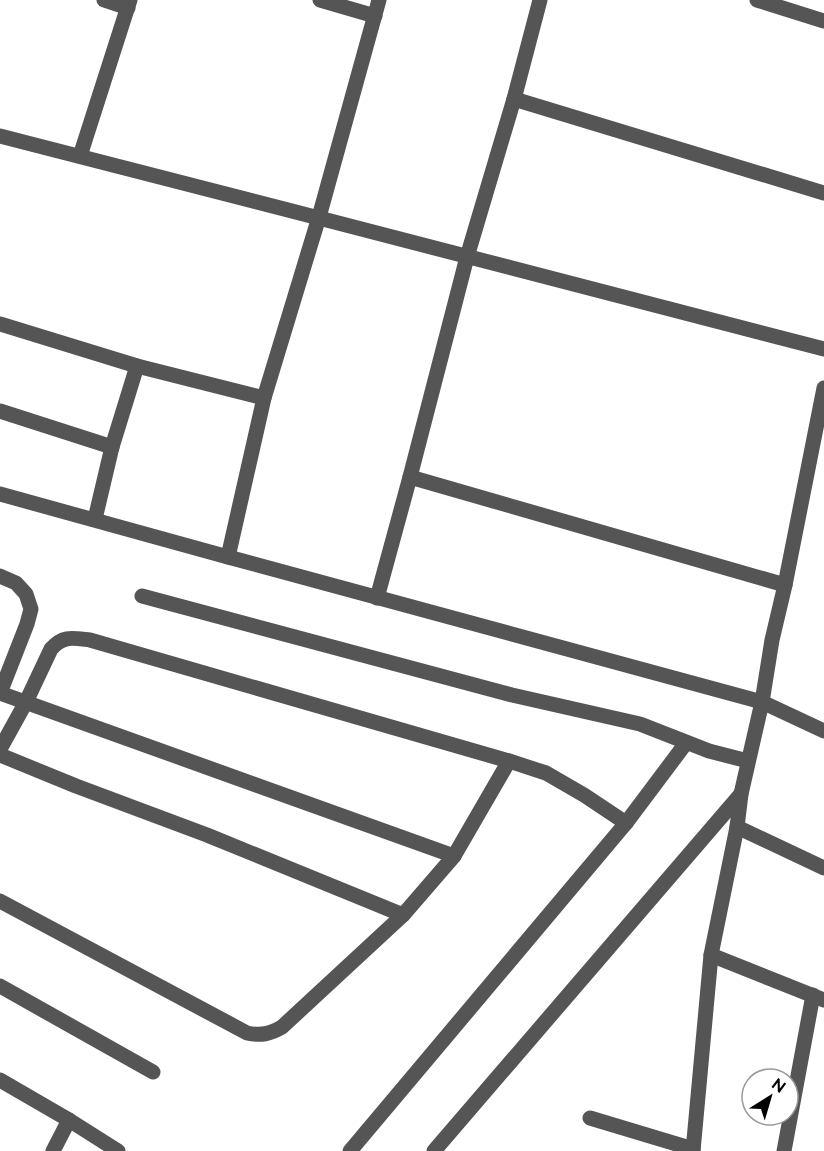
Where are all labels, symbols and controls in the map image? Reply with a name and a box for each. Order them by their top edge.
north arrow [740,1067,800,1127]
text: N [768,1074,789,1097]

